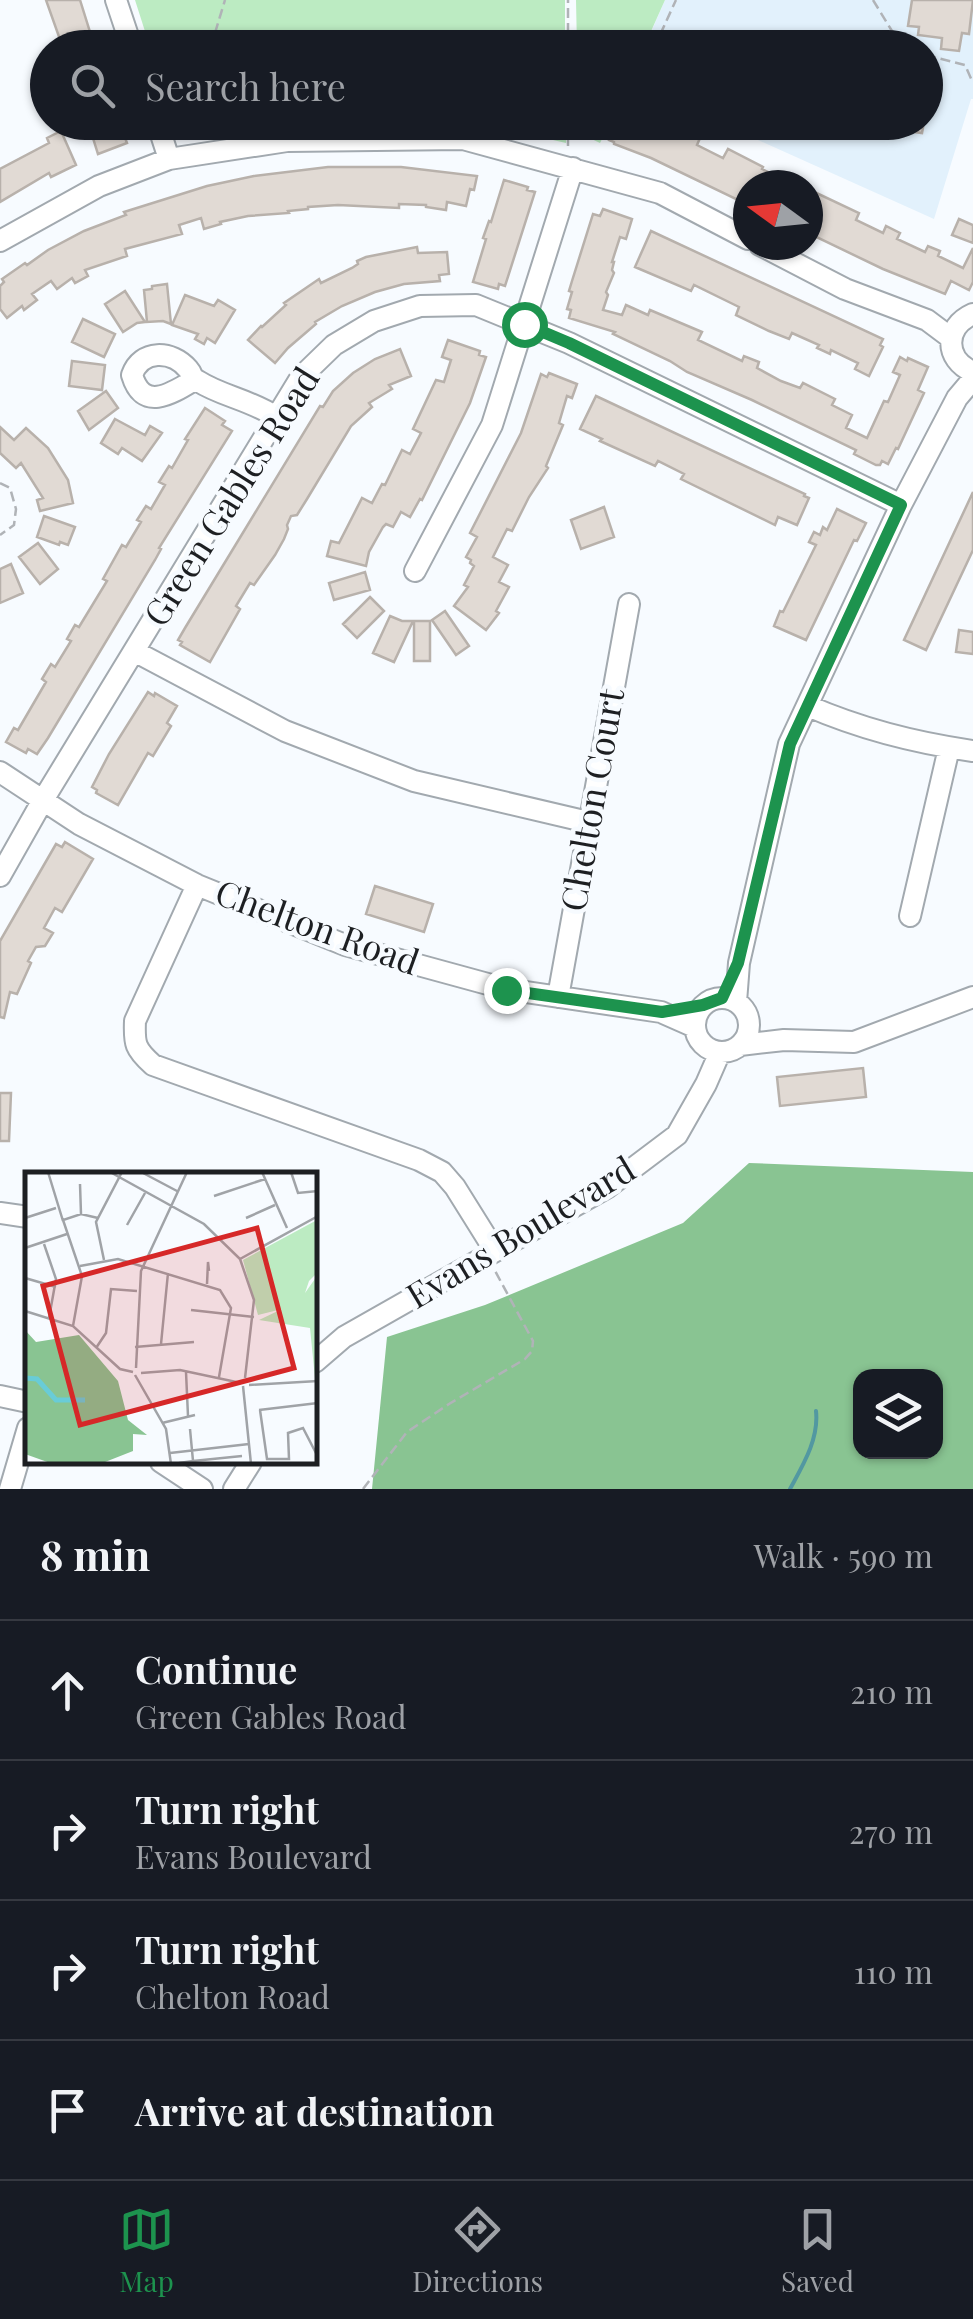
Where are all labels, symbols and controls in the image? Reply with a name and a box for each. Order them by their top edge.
search box [30,30,943,140]
icon: search [65,58,120,113]
text: Search here [145,60,346,111]
north arrow [733,170,823,260]
route start [502,302,548,348]
street label: Green Gables Road [131,357,329,634]
street label: Chelton Court [548,684,633,914]
street label: Chelton Road [210,867,426,984]
route end [484,968,530,1014]
street label: Evans Boulevard [397,1144,643,1318]
inset map [25,1172,318,1464]
map controls [853,1369,943,1459]
button: layers [853,1369,943,1459]
text: 8 min [40,1526,150,1582]
text: Walk · 590 m [754,1533,933,1576]
text: Continue [135,1643,297,1694]
icon: ahead [40,1663,95,1718]
text: 210 m [850,1669,933,1712]
text: Green Gables Road [135,1694,407,1737]
text: Turn right [135,1783,319,1834]
icon: right [40,1803,95,1858]
text: 270 m [849,1809,933,1852]
text: Evans Boulevard [135,1834,372,1877]
text: Turn right [135,1923,319,1974]
icon: right [40,1943,95,1998]
text: 110 m [854,1949,933,1992]
text: Chelton Road [135,1974,330,2017]
icon: arrive [40,2083,95,2138]
text: Arrive at destination [135,2085,494,2136]
tab: Map [119,2202,174,2299]
tab: Directions [412,2202,543,2299]
tab: Saved [781,2202,854,2299]

